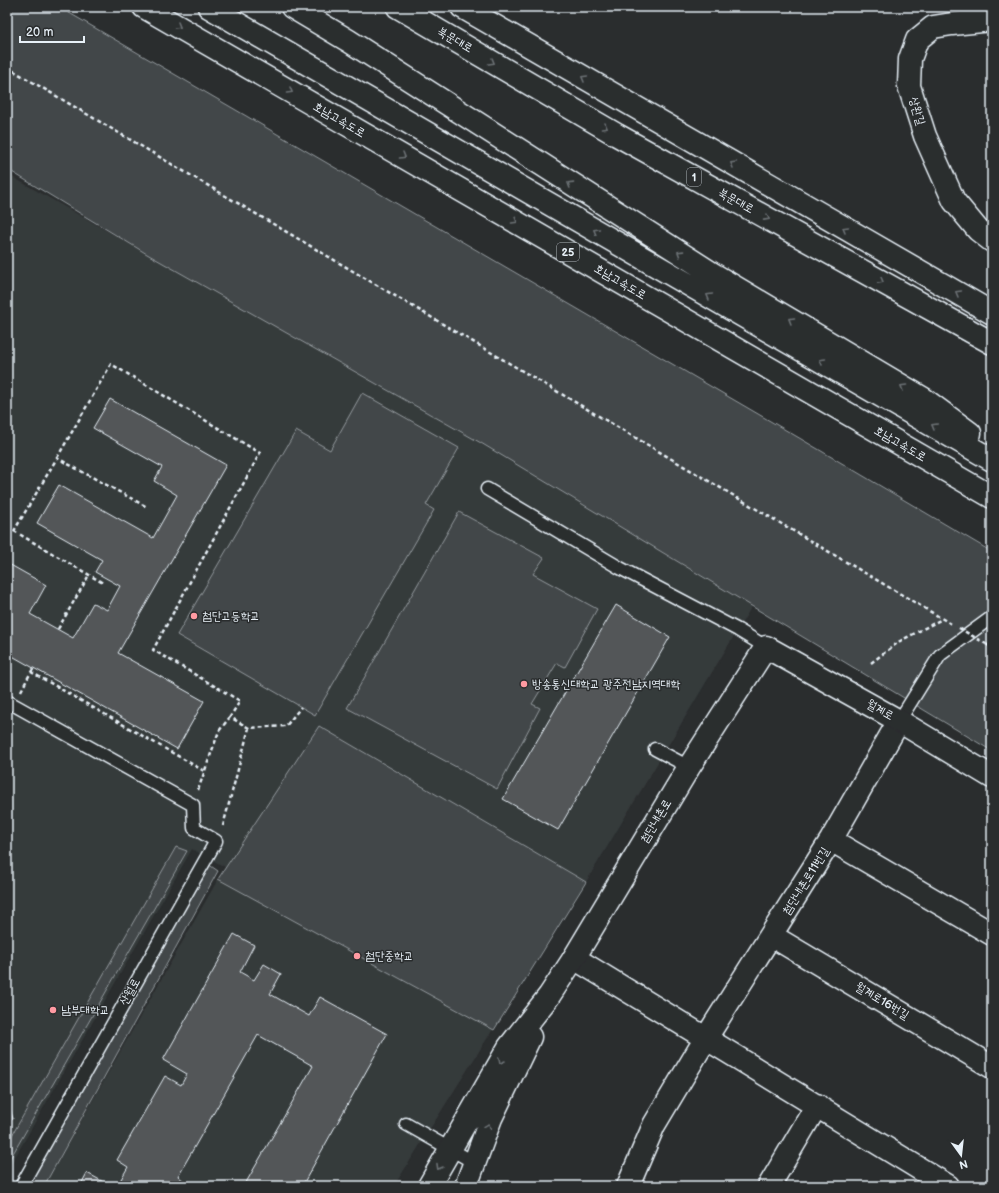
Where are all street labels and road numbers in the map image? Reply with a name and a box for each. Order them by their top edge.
street label: 북문대로 [435,24,475,56]
street label: 상완길 [906,95,929,127]
street label: 호남고속도로 [310,99,368,141]
road number: 1 [687,168,701,186]
street label: 북문대로 [715,185,757,217]
road number: 25 [557,243,579,261]
street label: 호남고속도로 [591,261,649,303]
street label: 호남고속도로 [871,423,929,465]
street label: 월계로 [864,696,896,724]
street label: 첨단내촌로 [637,796,675,846]
street label: 첨단내촌로11번길 [779,844,833,918]
street label: 산월로 [116,976,144,1008]
street label: 월계로16번길 [852,979,912,1023]

